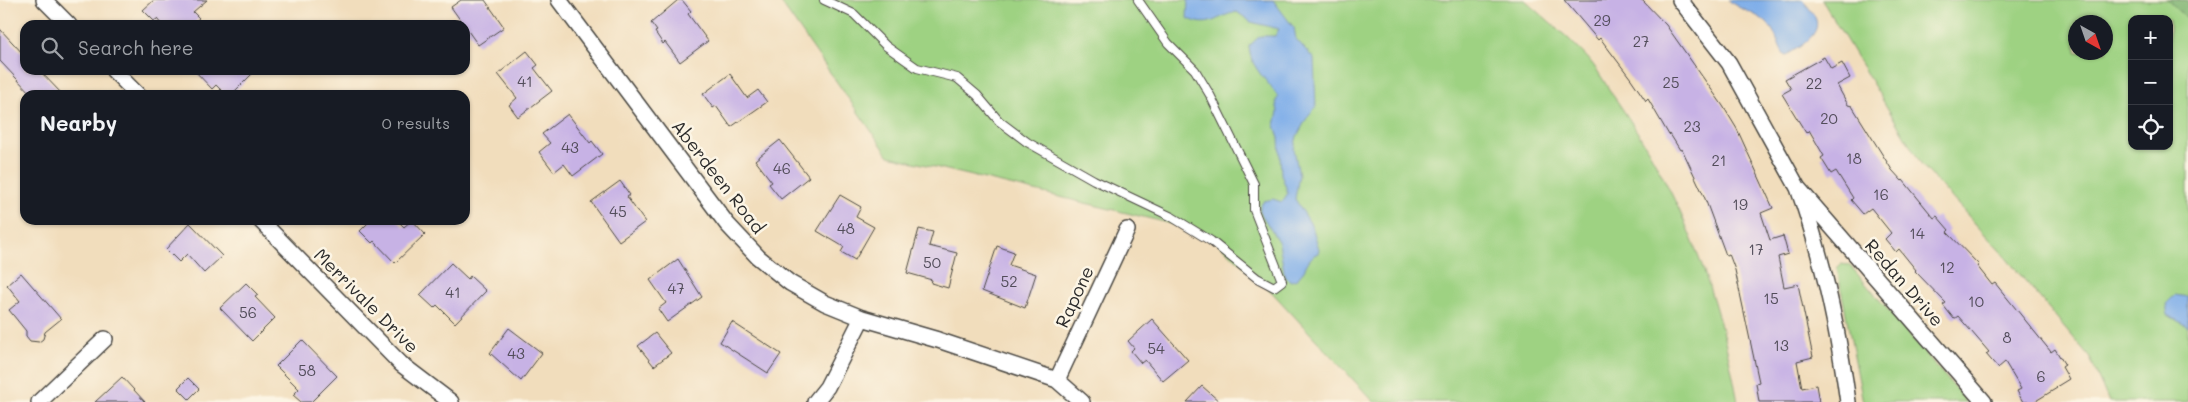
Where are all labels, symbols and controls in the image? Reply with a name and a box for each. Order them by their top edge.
house number: 29 [1593,10,1611,30]
north arrow [2068,15,2113,60]
map controls [2128,15,2173,150]
button: + [2128,15,2173,60]
search box [20,20,470,75]
house number: 27 [1633,31,1649,51]
icon: search [38,34,66,62]
text: Search here [78,35,194,60]
button: − [2128,60,2173,105]
house number: 41 [517,71,533,91]
house number: 25 [1662,72,1680,92]
house number: 22 [1806,73,1822,93]
button: locate [2128,105,2173,150]
house number: 20 [1820,108,1838,128]
text: Nearby [40,109,117,136]
text: 0 results [382,112,450,133]
street label: Aberdeen Road [667,114,771,238]
house number: 23 [1683,116,1701,136]
house number: 43 [561,137,579,157]
house number: 18 [1846,148,1862,168]
house number: 21 [1711,150,1727,170]
house number: 46 [773,158,791,178]
house number: 16 [1873,184,1889,204]
house number: 19 [1732,194,1748,214]
house number: 45 [609,201,627,221]
house number: 48 [837,218,855,238]
house number: 14 [1909,223,1925,243]
street label: Redan Drive [1860,233,1949,331]
house number: 17 [1748,239,1764,259]
street label: Merrivale Drive [309,243,424,358]
house number: 50 [923,252,941,272]
house number: 12 [1939,257,1955,277]
street label: Rapone [1049,262,1099,331]
house number: 52 [1000,271,1018,291]
house number: 47 [667,278,685,298]
house number: 41 [445,282,461,302]
house number: 15 [1763,288,1779,308]
house number: 10 [1968,291,1984,311]
house number: 56 [239,302,257,322]
house number: 8 [2002,327,2012,347]
house number: 13 [1773,335,1789,355]
house number: 54 [1147,338,1165,358]
house number: 43 [507,343,525,363]
house number: 58 [298,360,316,380]
house number: 6 [2036,366,2046,386]

